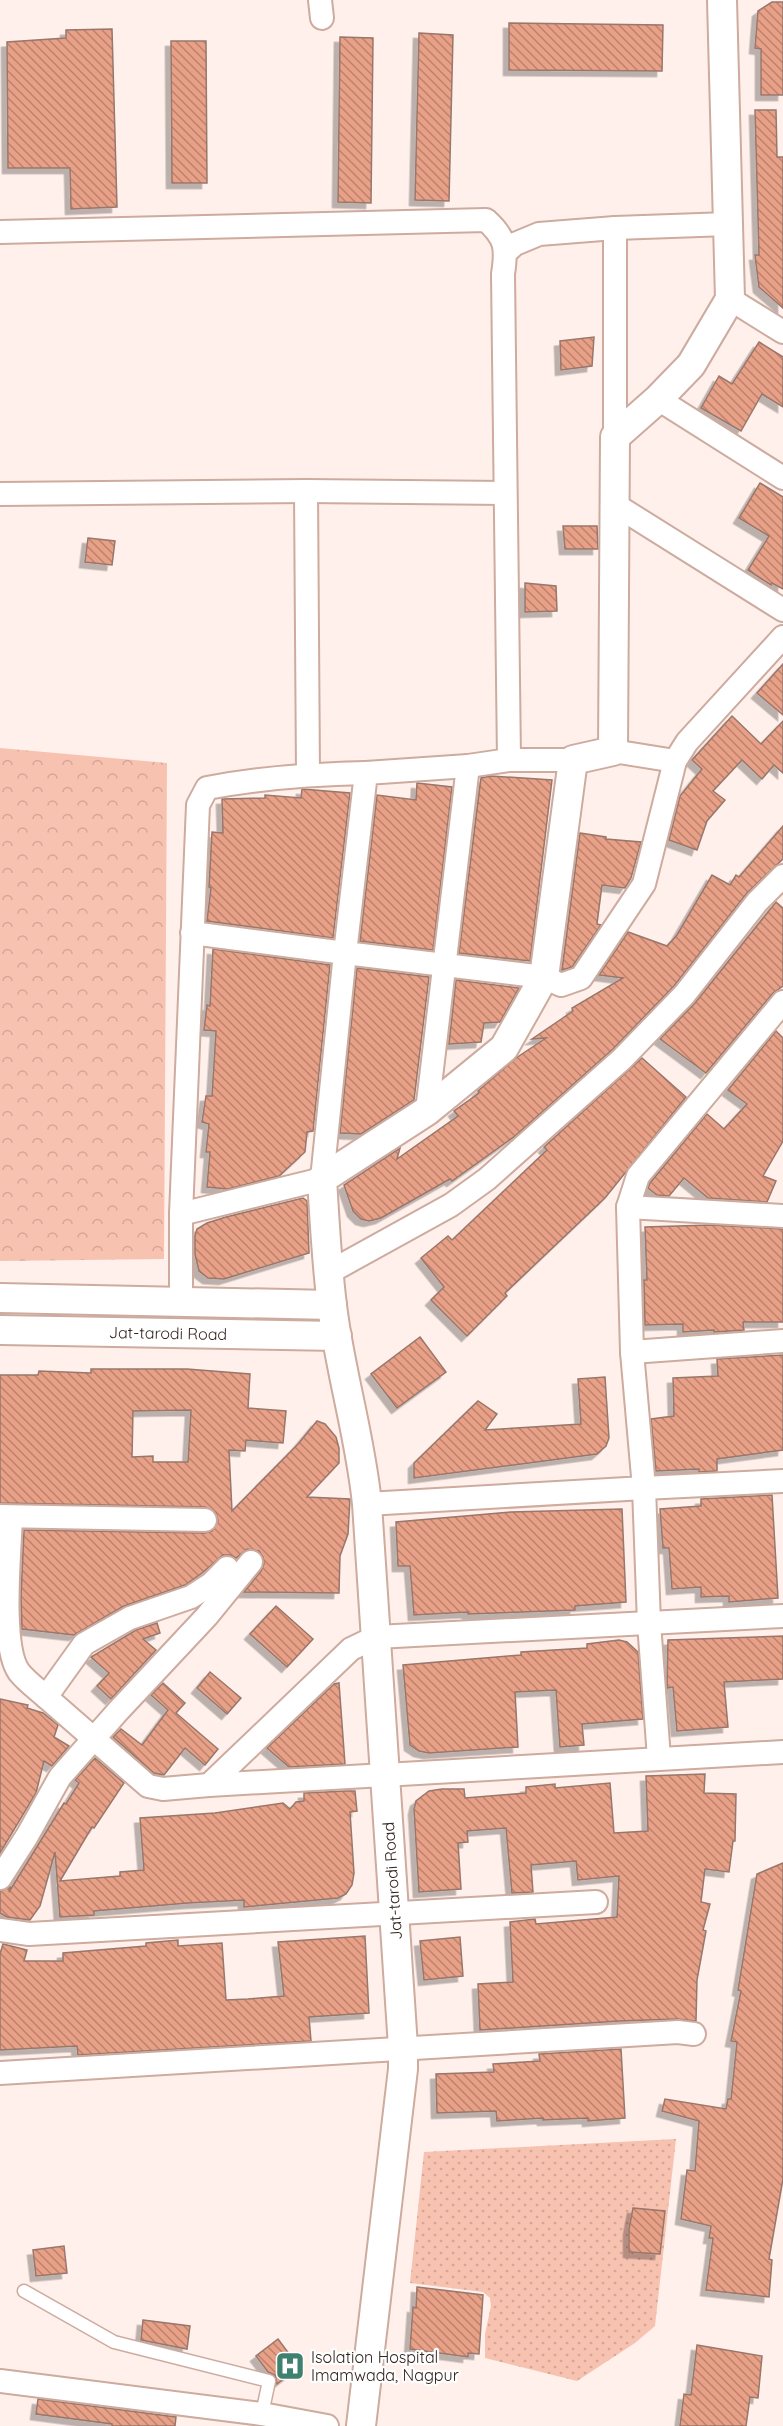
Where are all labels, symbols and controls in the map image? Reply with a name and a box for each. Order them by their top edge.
street label: Jat-tarodi Road [109,1322,227,1344]
street label: Jat-tarodi Road [378,1821,406,1941]
place label: Isolation Hospital Imamwada, Nagpur [311,2347,459,2385]
hospital icon: Isolation Hospital Imamwada, Nagpur [274,2350,306,2382]

